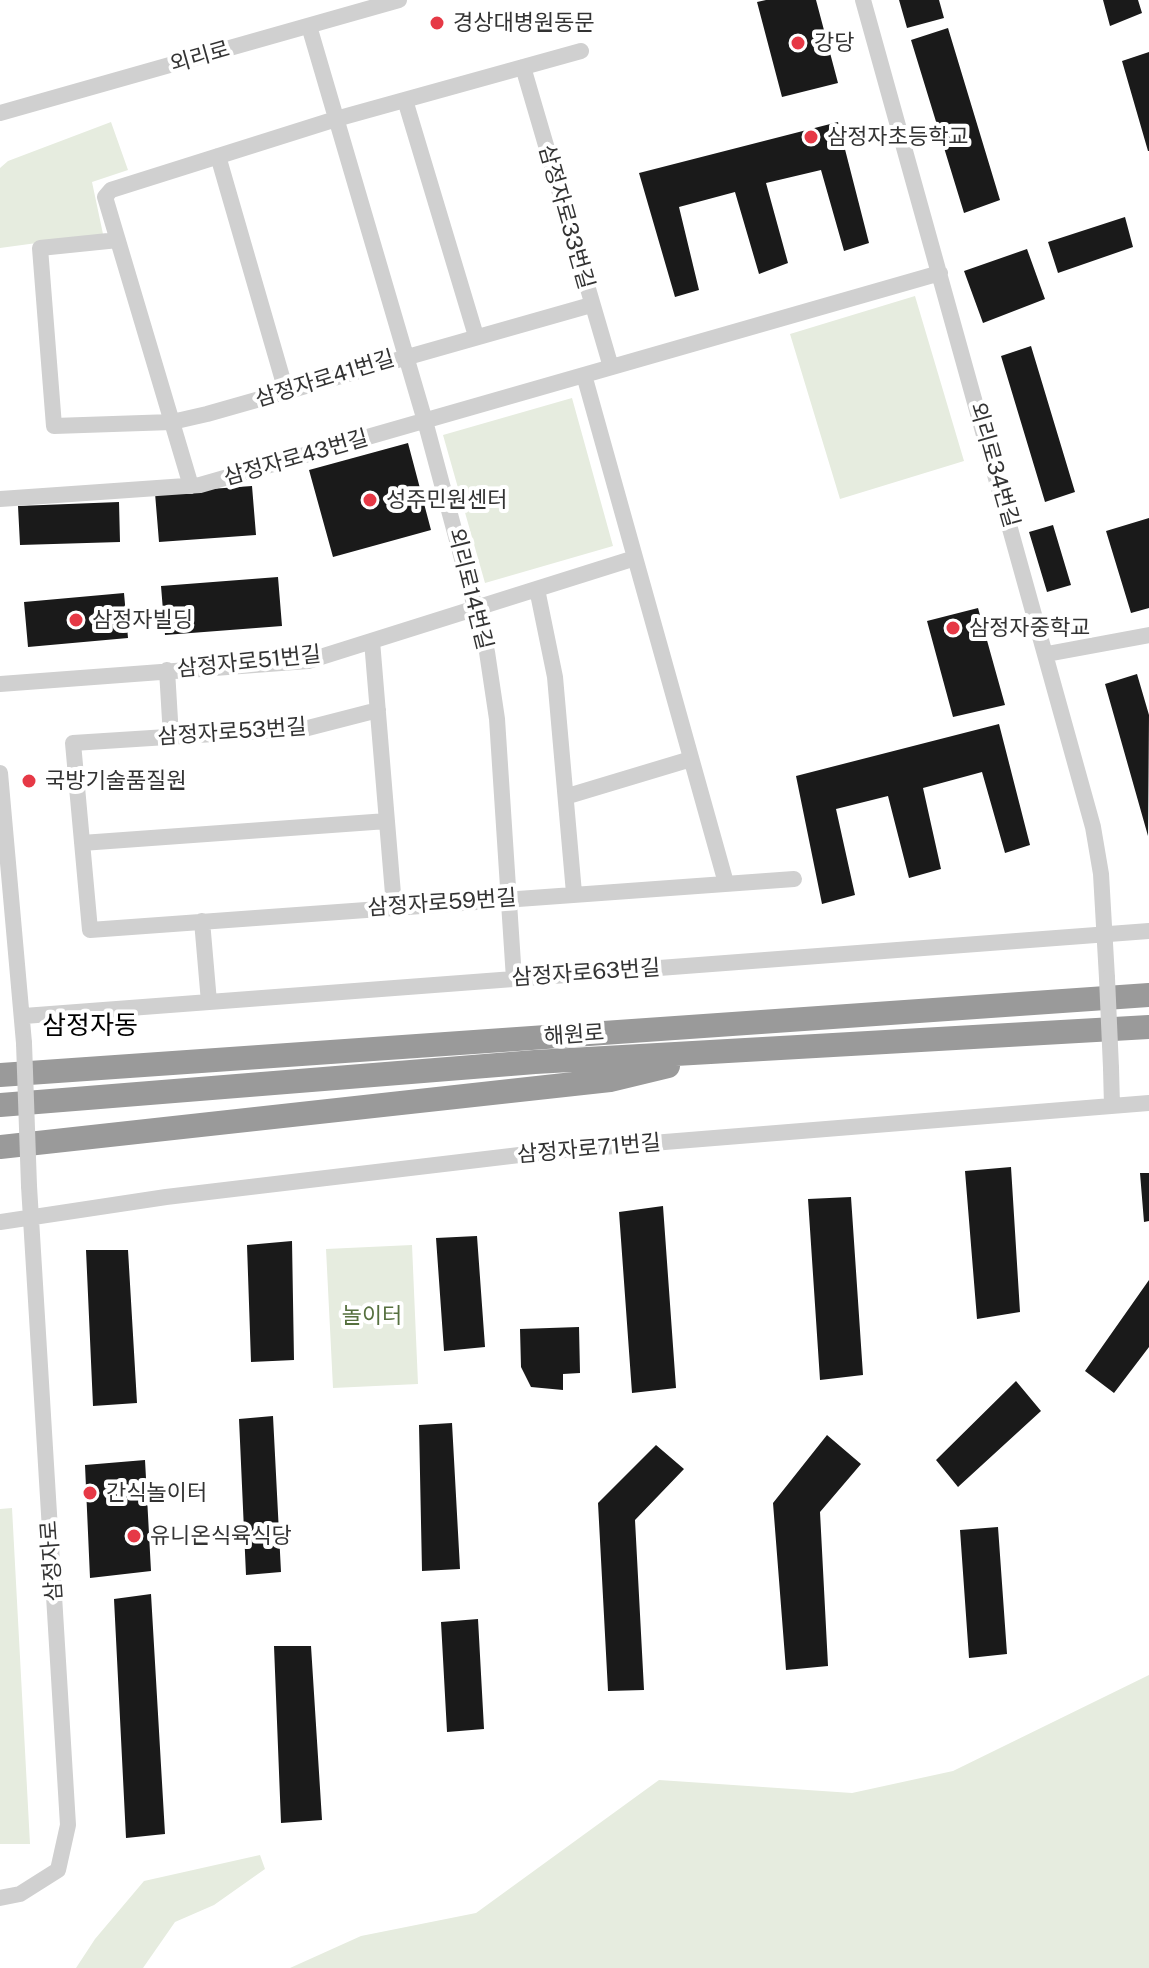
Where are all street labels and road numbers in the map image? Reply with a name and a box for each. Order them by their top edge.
street label: 외리로 [167,36,233,78]
street label: 삼정자로33번길 [533,142,599,292]
street label: 삼정자로41번길 [252,345,398,413]
street label: 외리로34번길 [964,399,1024,531]
street label: 삼정자로43번길 [221,425,371,491]
street label: 외리로14번길 [442,526,498,652]
street label: 삼정자로51번길 [176,641,322,683]
street label: 삼정자로53번길 [157,714,307,750]
street label: 삼정자로59번길 [367,885,517,921]
street label: 삼정자로63번길 [511,955,661,991]
street label: 해원로 [543,1020,605,1050]
street label: 삼정자로71번길 [516,1130,662,1168]
street label: 삼정자로 [36,1520,68,1602]

